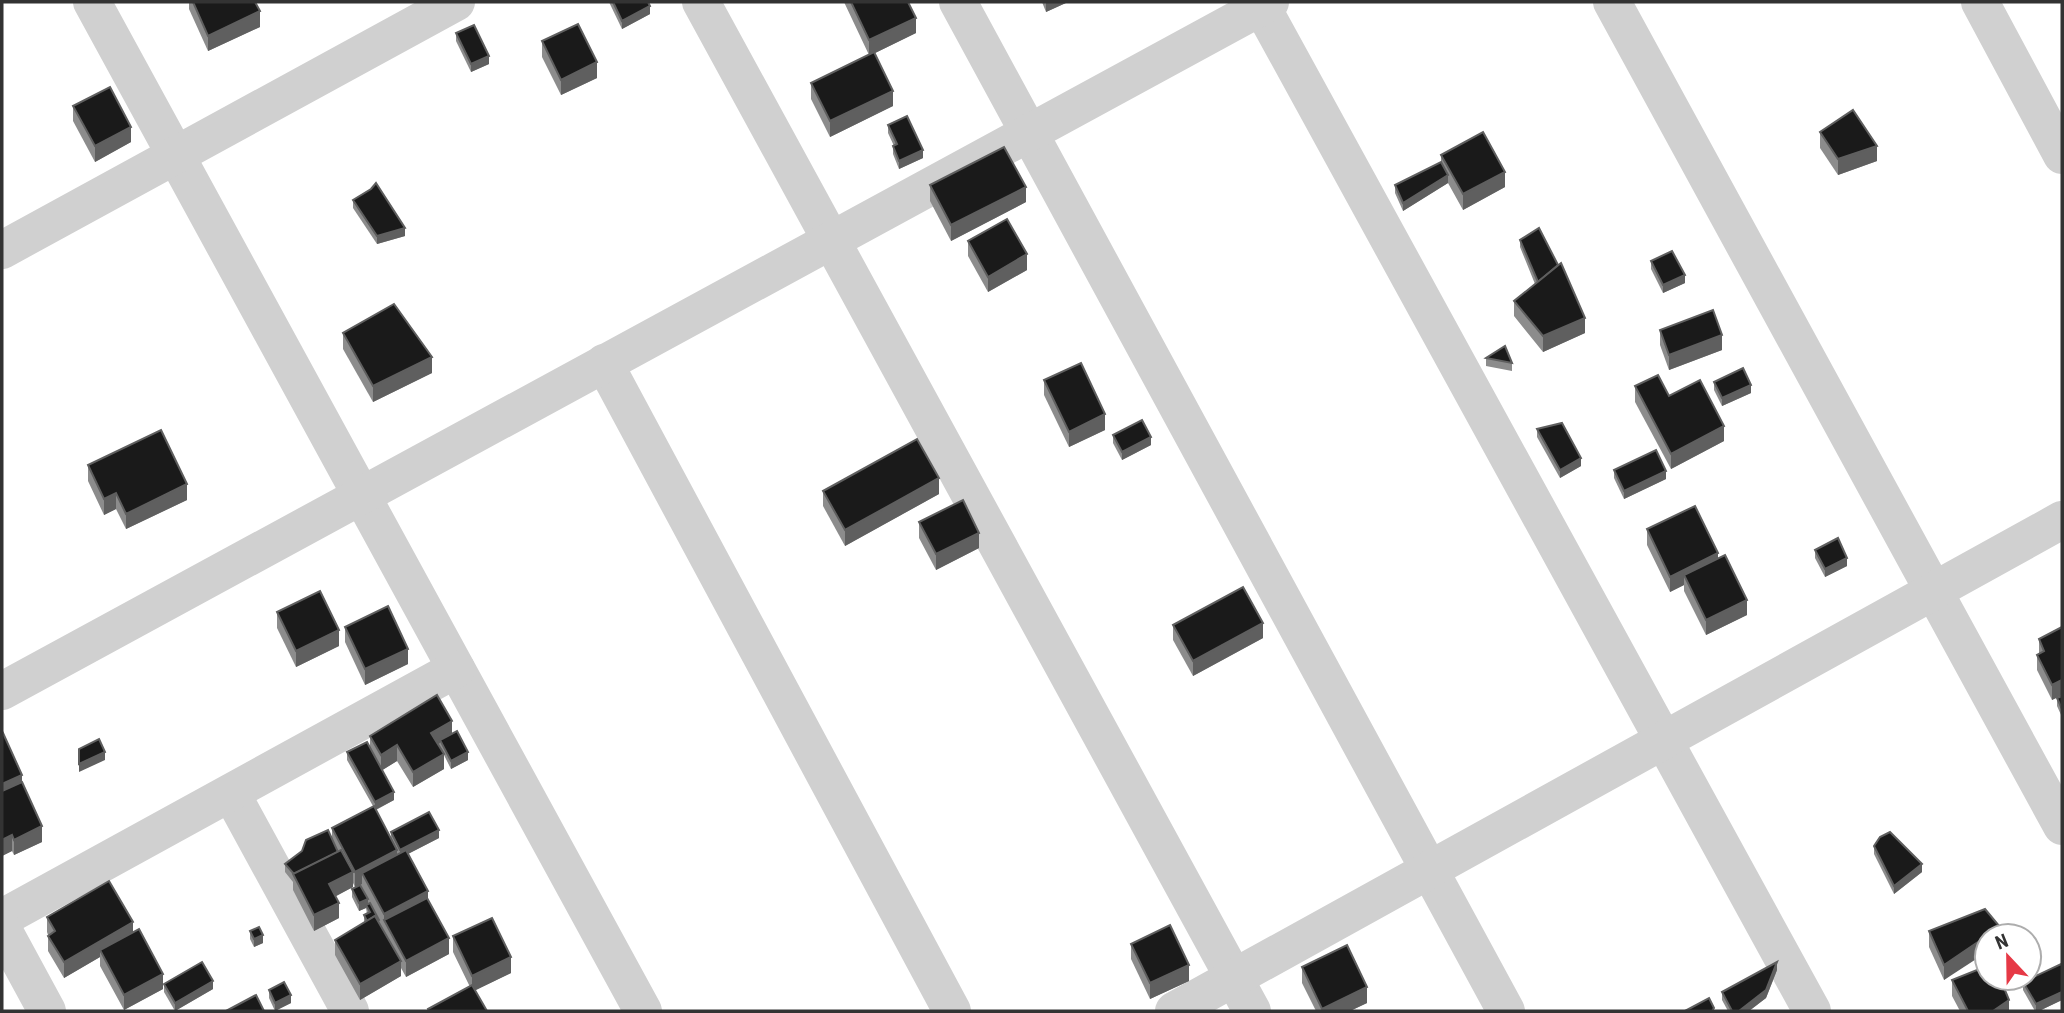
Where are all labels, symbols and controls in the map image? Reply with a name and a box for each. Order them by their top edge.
north arrow [1973,922,2043,992]
text: N [1992,929,2012,955]

